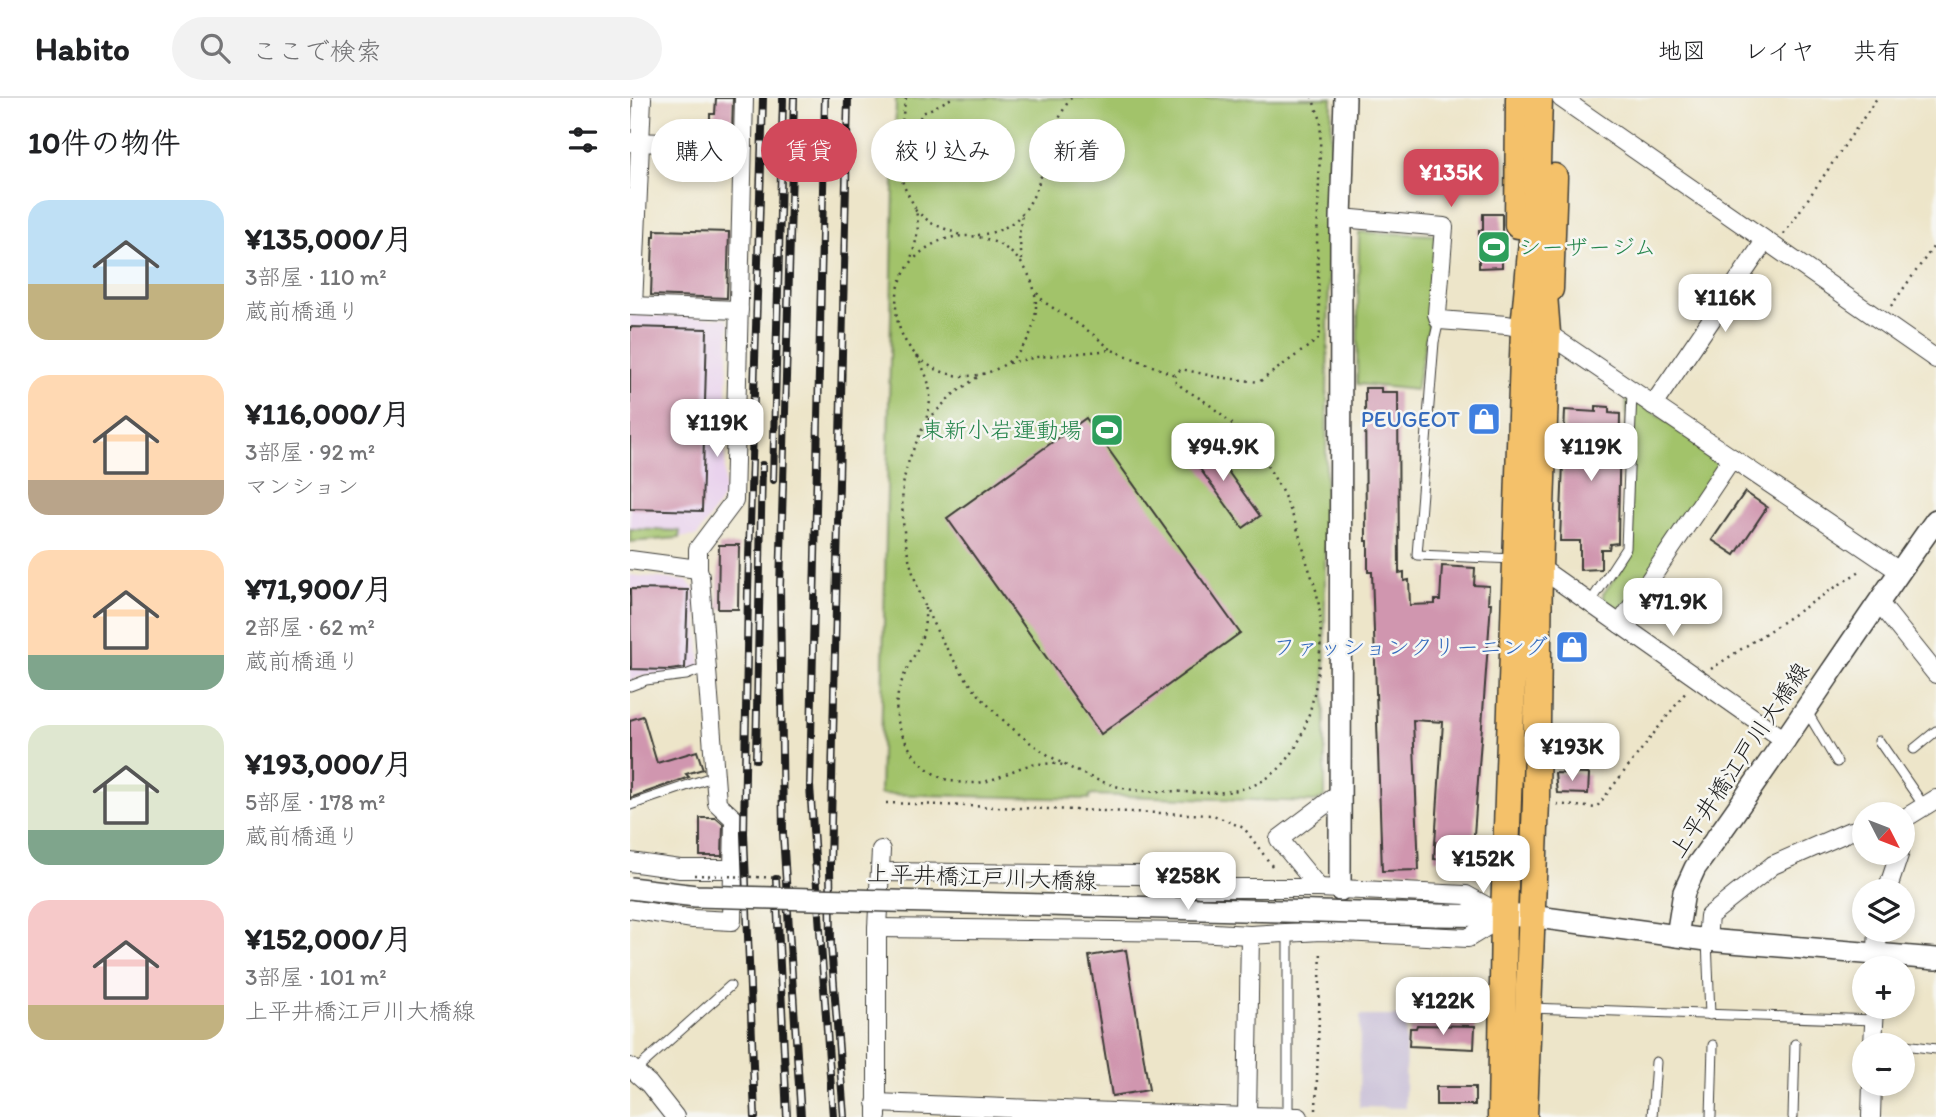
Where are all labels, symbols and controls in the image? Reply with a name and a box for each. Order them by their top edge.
search box [172,17,662,80]
text: Habito [35,29,130,68]
icon: search [196,29,234,67]
text: ここで検索 [252,35,382,67]
text: 地図 [1658,36,1706,65]
text: レイヤ [1744,36,1815,65]
text: 共有 [1853,36,1901,65]
chip: 購入 [651,119,747,182]
chip: 賃貸 [761,119,857,182]
chip: 絞り込み [871,119,1015,182]
chip: 新着 [1029,119,1125,182]
icon: filters [564,121,602,159]
text: 10件の物件 [28,124,180,161]
pin: ¥135K [1402,150,1500,209]
text: ¥135K [1420,158,1482,186]
text: ¥135,000/月 [245,220,413,257]
icon: home [84,228,168,312]
sports icon: シーザージム [1475,228,1513,266]
place label: シーザージム [1518,233,1656,261]
text: 3部屋 · 110 m² [245,263,387,291]
pin: ¥116K [1676,274,1774,334]
text: ¥116K [1694,283,1756,311]
text: 蔵前橋通り [245,297,360,325]
text: ¥116,000/月 [245,395,411,432]
pin: ¥119K [668,400,766,459]
shop icon: PEUGEOT [1465,400,1503,438]
icon: home [84,403,168,487]
place label: PEUGEOT [1361,405,1460,433]
text: ¥119K [687,408,747,436]
sports icon: 東新小岩運動場 [1088,411,1126,449]
place label: 東新小岩運動場 [921,416,1082,444]
pin: ¥94.9K [1166,424,1280,483]
pin: ¥119K [1542,424,1640,483]
text: ¥94.9K [1187,432,1259,460]
text: ¥119K [1561,432,1621,460]
text: 3部屋 · 92 m² [245,438,375,466]
text: マンション [245,472,359,500]
text: ¥71,900/月 [245,570,393,607]
icon: home [84,578,168,662]
pin: ¥71.9K [1616,578,1730,638]
text: ¥71.9K [1639,587,1707,615]
text: 2部屋 · 62 m² [245,613,375,641]
shop icon: ファッションクリーニング [1553,628,1591,666]
place label: ファッションクリーニング [1273,633,1548,661]
text: 蔵前橋通り [245,647,360,675]
street label: 上平井橋江戸川大橋線 [1663,657,1815,863]
pin: ¥193K [1523,724,1621,783]
text: ¥193K [1541,732,1603,760]
text: ¥193,000/月 [245,745,413,782]
icon: home [84,753,168,837]
text: 5部屋 · 178 m² [245,788,385,816]
north arrow [1852,802,1914,864]
map controls [1852,802,1915,1096]
text: 蔵前橋通り [245,822,360,850]
pin: ¥152K [1434,836,1532,895]
text: ¥152K [1452,844,1514,872]
pin: ¥258K [1139,852,1237,912]
street label: 上平井橋江戸川大橋線 [867,859,1097,895]
text: ¥258K [1156,861,1220,889]
button: layers [1852,879,1915,942]
text: ¥152,000/月 [245,920,412,957]
icon: home [84,928,168,1012]
button: + [1852,956,1915,1019]
text: 3部屋 · 101 m² [245,963,387,991]
pin: ¥122K [1394,978,1492,1037]
text: ¥122K [1412,986,1474,1014]
text: 上平井橋江戸川大橋線 [245,997,475,1025]
button: − [1852,1033,1915,1096]

